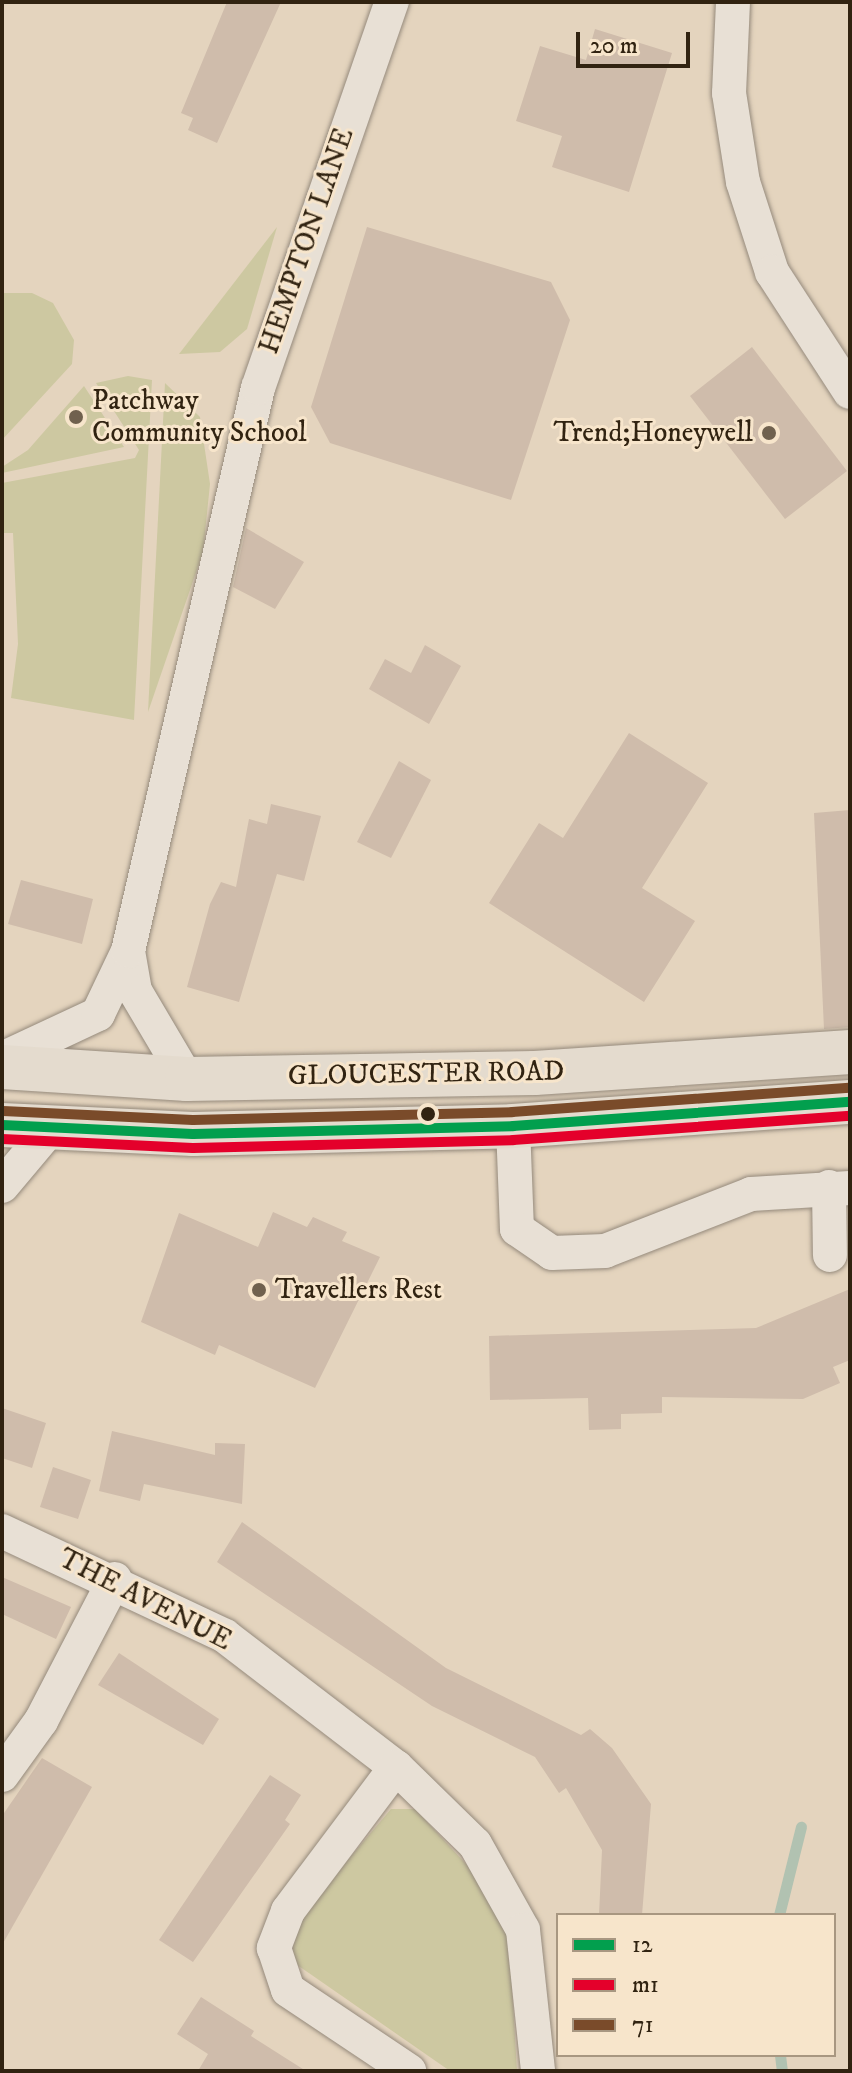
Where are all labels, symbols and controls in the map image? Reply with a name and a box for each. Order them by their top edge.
scale bar [580,16,694,66]
text: 20 m [590,31,638,61]
street label: HEMPTON LANE [253,124,361,358]
place label: Patchway Community School [92,384,307,450]
marker: Patchway Community School [67,408,85,426]
place label: Trend;Honeywell [554,416,753,450]
marker: Trend;Honeywell [760,424,778,442]
street label: GLOUCESTER ROAD [288,1055,564,1093]
unlabelled marker [420,1106,436,1122]
place label: Travellers Rest [275,1273,442,1307]
marker: Travellers Rest [250,1281,268,1299]
street label: THE AVENUE [53,1542,237,1658]
legend [556,1913,836,2057]
text: 12 [632,1930,653,1960]
text: m1 [632,1970,659,2000]
text: 71 [632,2010,653,2040]

